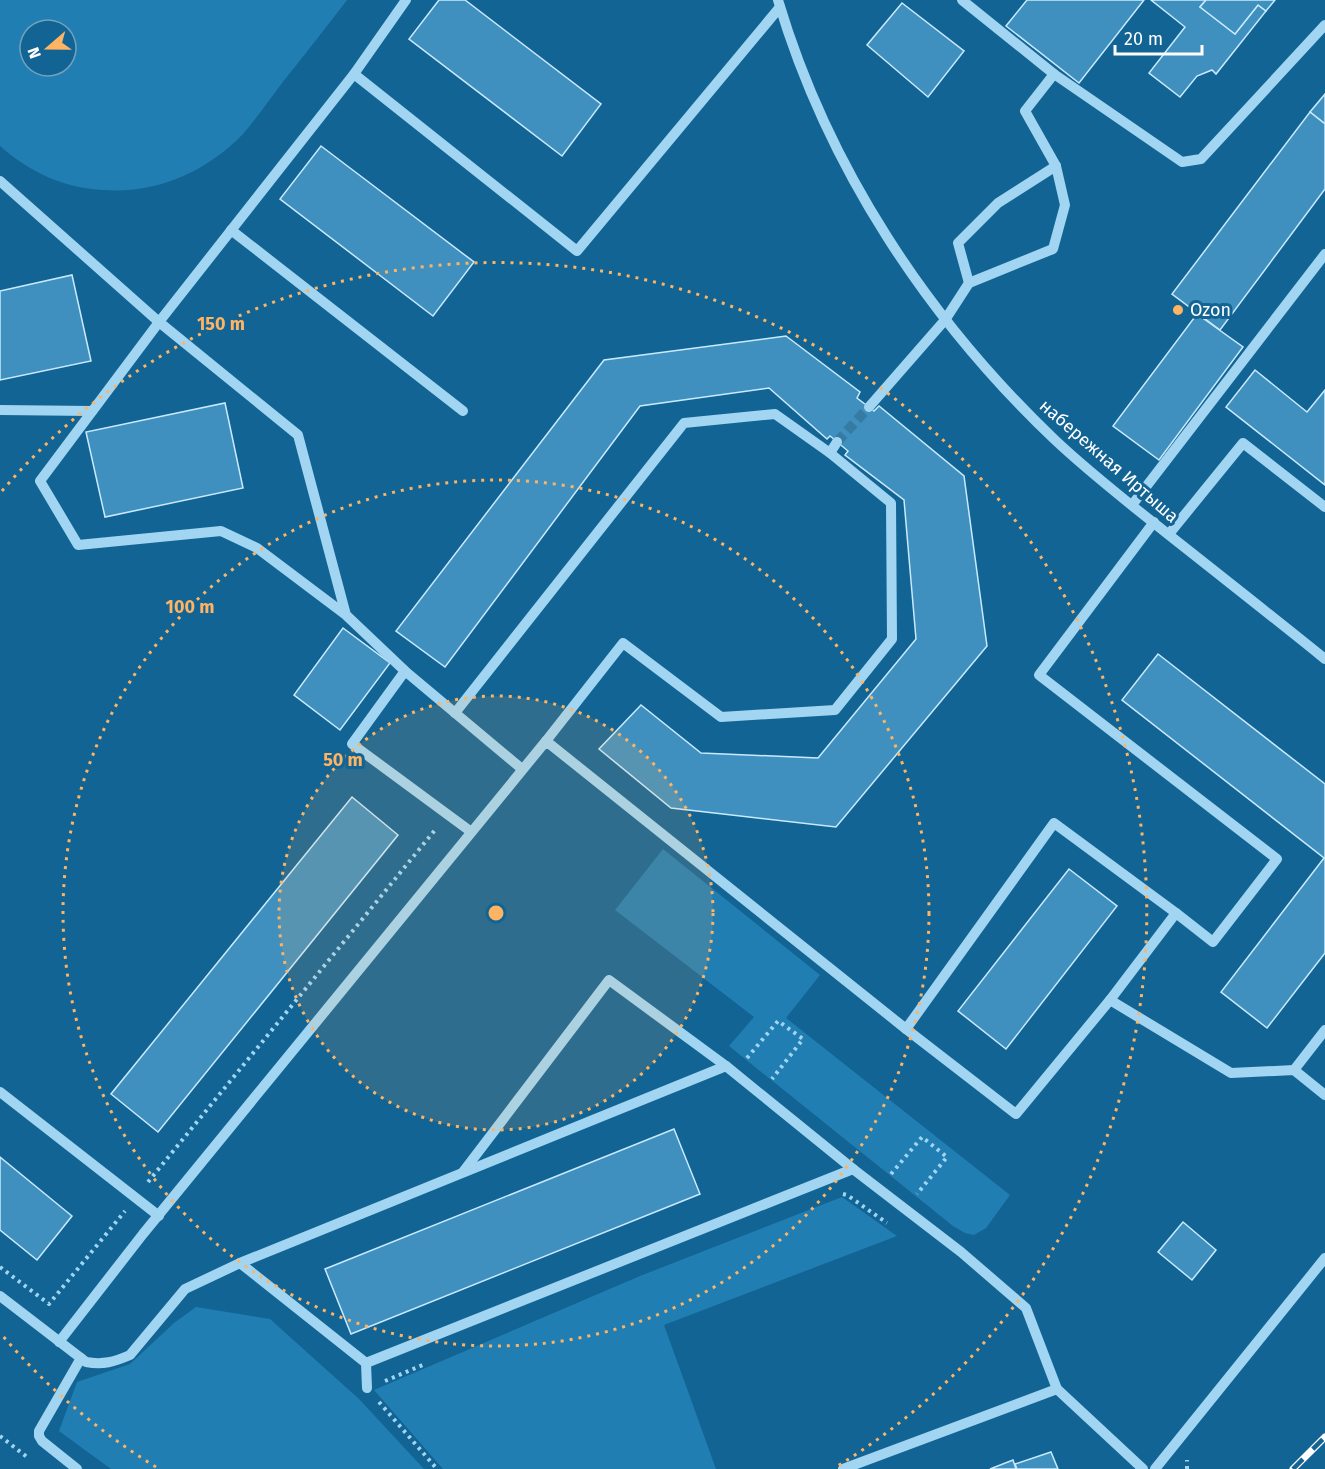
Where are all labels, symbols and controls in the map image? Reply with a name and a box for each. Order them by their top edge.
north arrow [18,18,78,78]
scale bar [1115,18,1202,56]
text: 20 m [1124,28,1163,50]
text: N [24,45,45,61]
place label: Ozon [1190,299,1231,321]
marker: Ozon [1171,303,1185,317]
text: 150 m [197,313,245,335]
street label: набережная Иртыша [1035,395,1183,527]
text: 100 m [166,596,214,618]
text: 50 m [323,749,363,771]
centre of rings [486,903,506,923]

